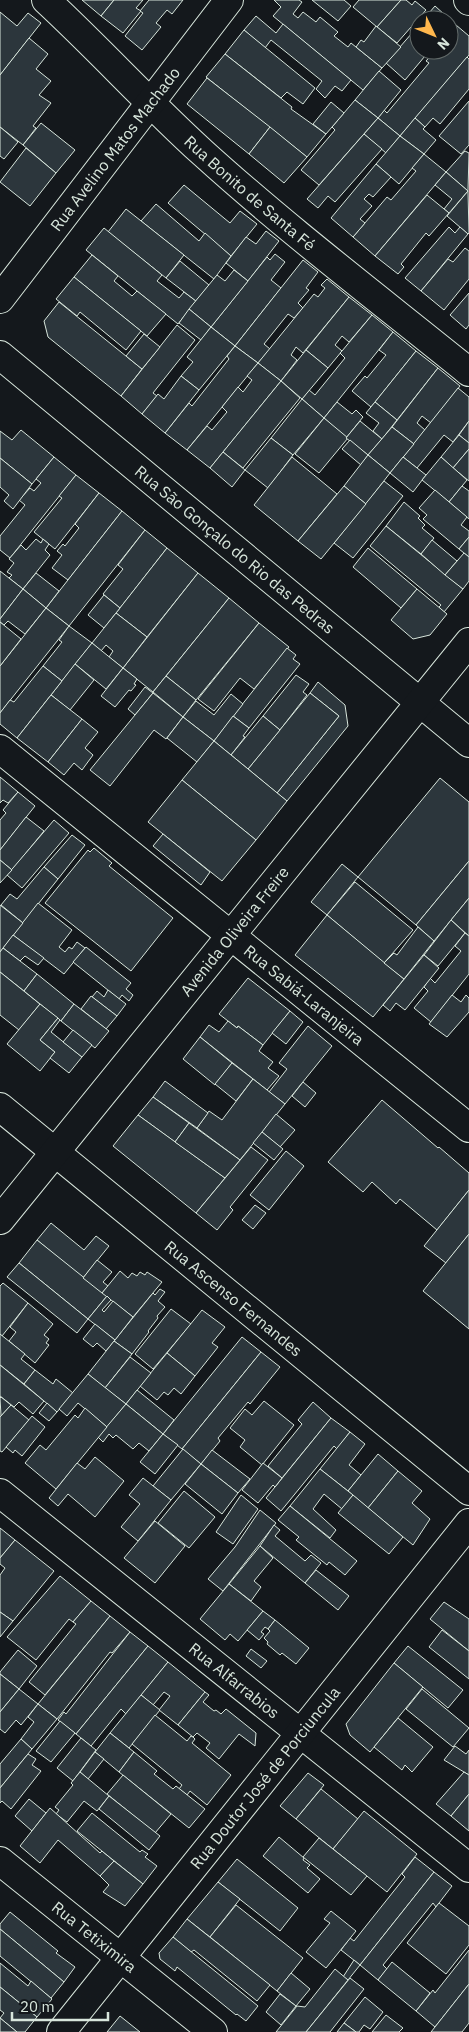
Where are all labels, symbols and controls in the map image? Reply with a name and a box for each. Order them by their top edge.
north arrow [409,10,459,60]
text: N [433,34,454,54]
street label: Rua Avelino Matos Machado [46,63,184,235]
street label: Rua Bonito de Santa Fé [180,131,320,255]
street label: Rua São Gonçalo do Rio das Pedras [131,461,339,638]
street label: Avenida Oliveira Freire [176,862,293,1000]
street label: Rua Sabiá-Laranjeira [240,940,369,1050]
street label: Rua Ascenso Fernandes [161,1236,307,1361]
street label: Rua Alfarrabios [185,1638,284,1723]
street label: Rua Doutor José de Porciuncula [186,1682,344,1873]
street label: Rua Tetiximira [48,1897,141,1977]
scale bar [12,1990,109,2022]
text: 20 m [20,1997,55,2016]

